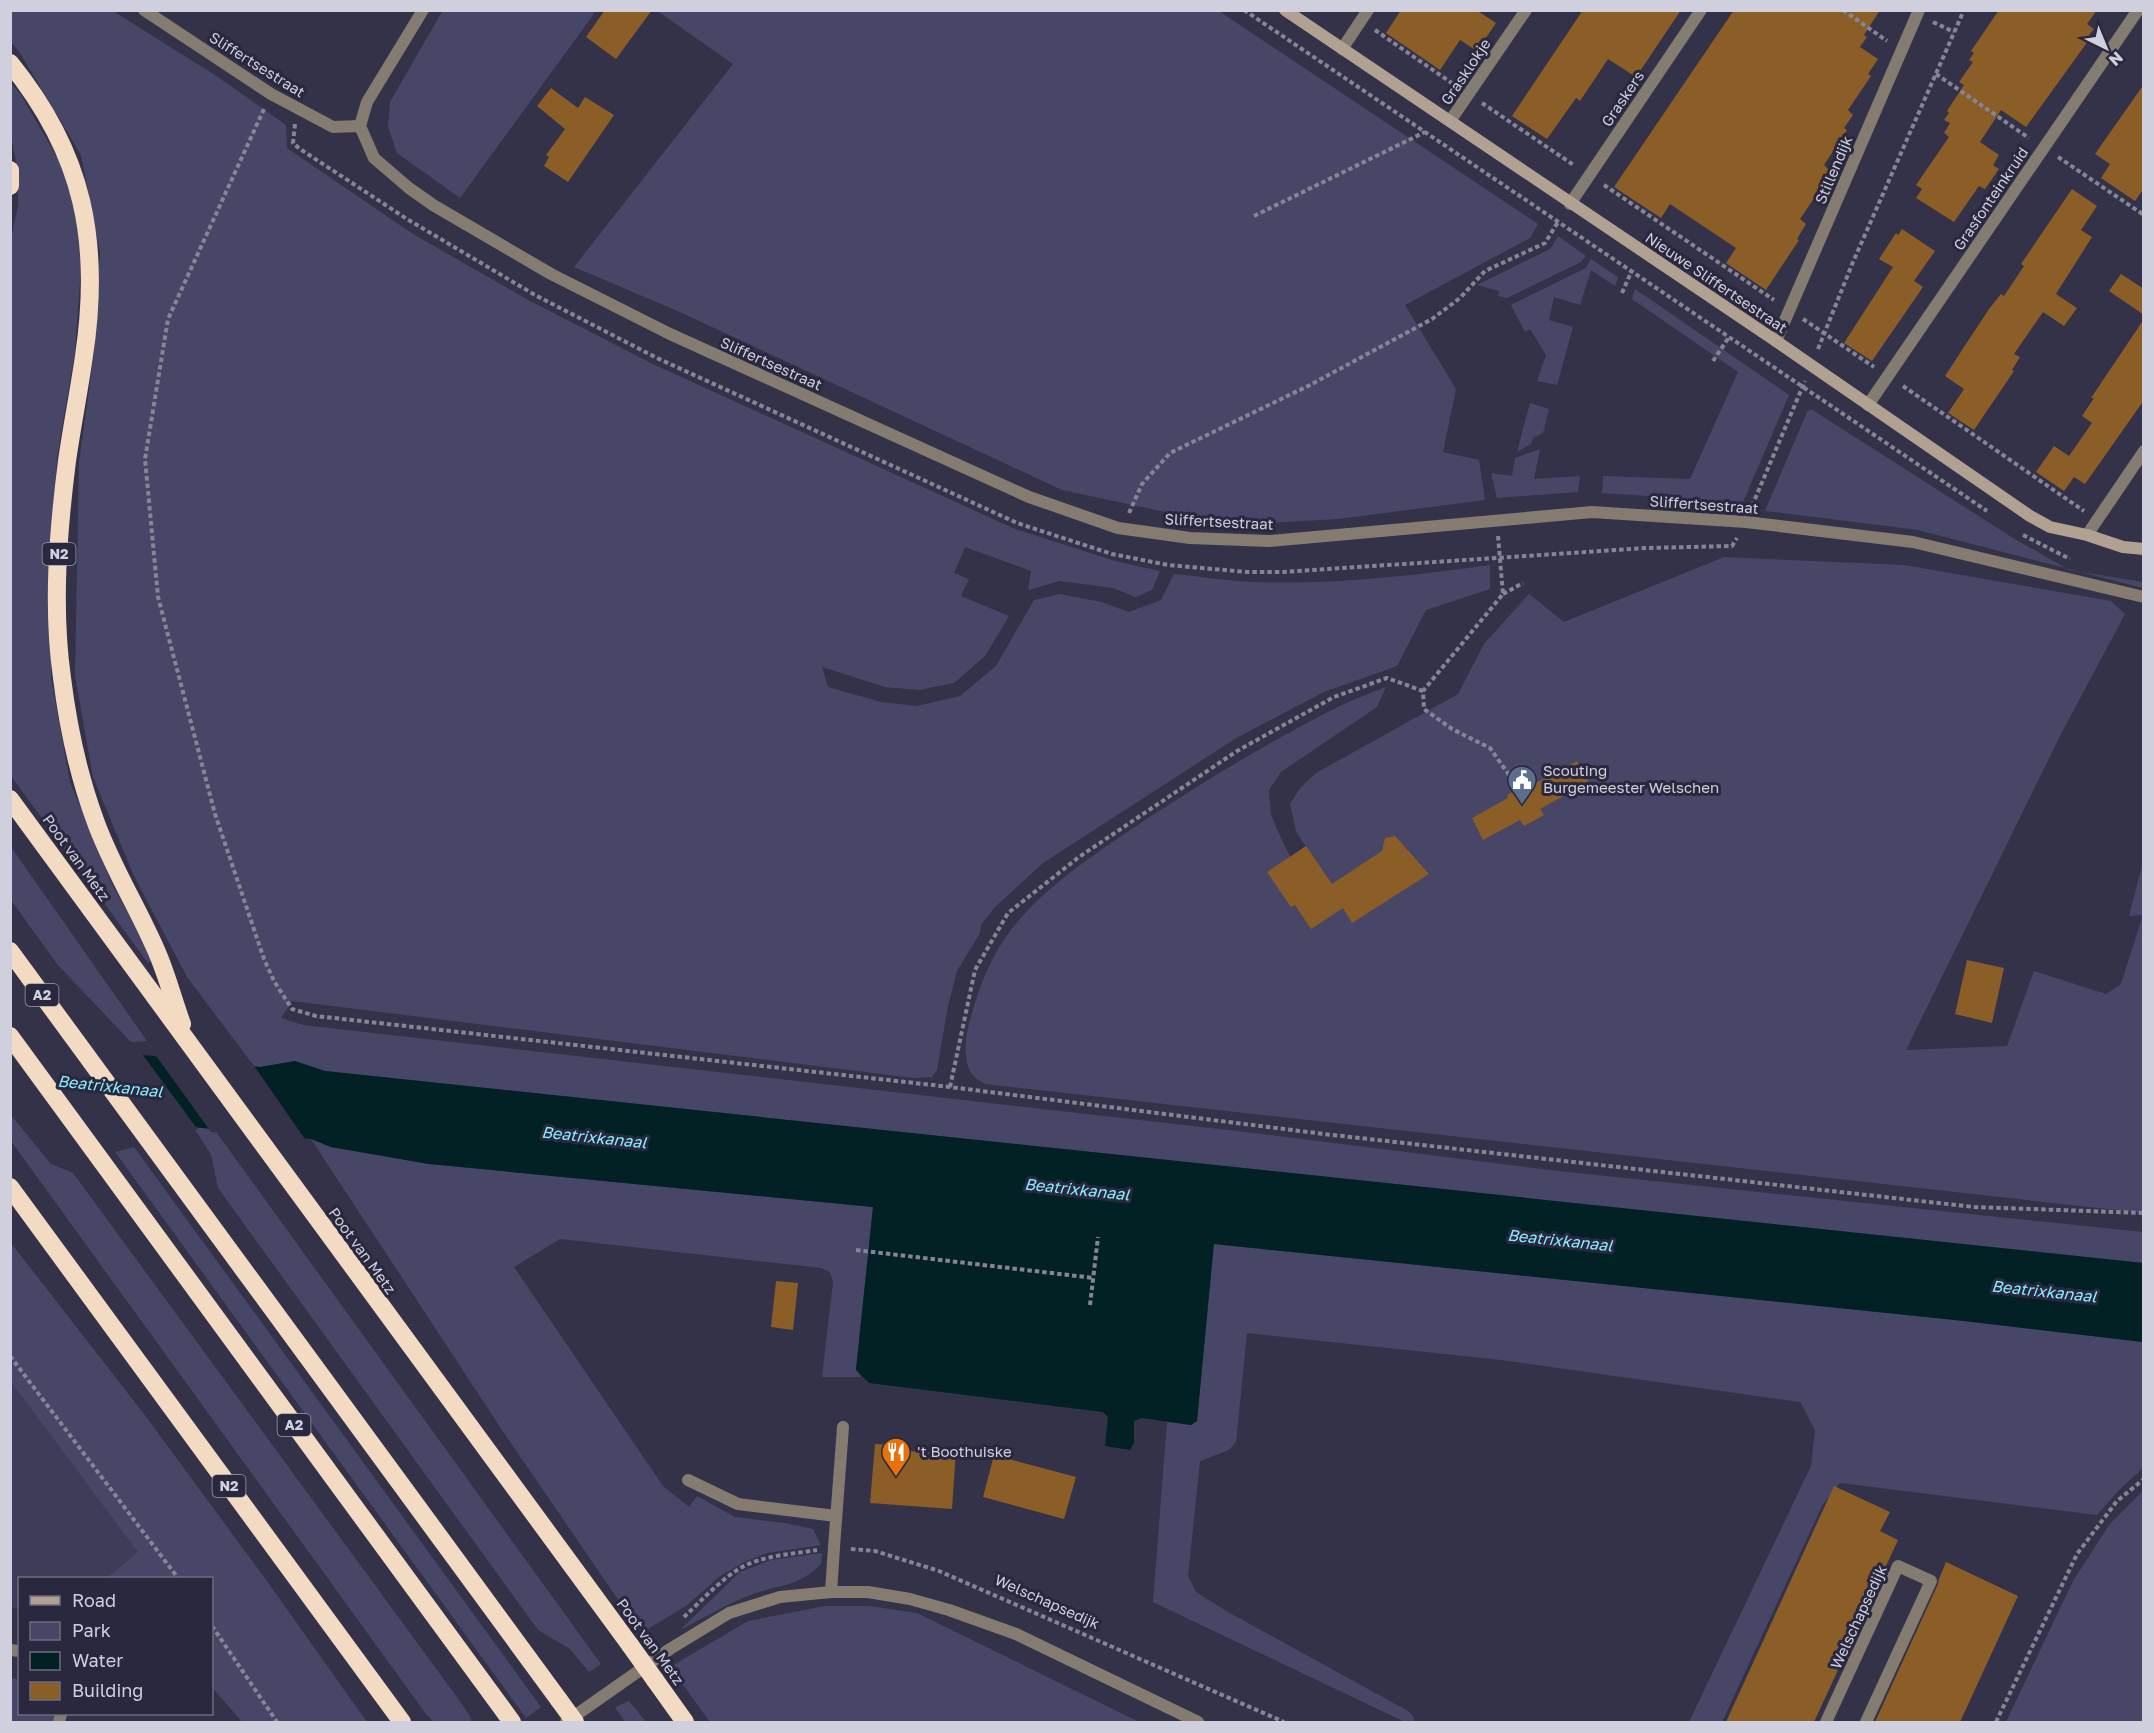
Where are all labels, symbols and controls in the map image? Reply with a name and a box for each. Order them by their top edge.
north arrow [2076,18,2136,78]
street label: Sliffertsestraat [206,28,309,101]
street label: Grasklokje [1436,35,1494,108]
text: N [2105,48,2128,70]
street label: Graskers [1597,67,1647,130]
street label: Stillendijk [1811,132,1856,206]
street label: Grasfonteinkruid [1949,143,2031,254]
street label: Nieuwe Sliffertsestraat [1642,228,1791,336]
street label: Sliffertsestraat [718,333,825,394]
street label: Sliffertsestraat [1649,491,1759,517]
street label: Sliffertsestraat [1164,509,1274,533]
road number: N2 [42,543,76,565]
place label: Scouting Burgemeester Welschen [1543,761,1719,796]
public building icon: Scouting Burgemeester Welschen [1506,764,1538,806]
street label: Poot van Metz [39,811,114,904]
road number: A2 [26,984,58,1006]
water label: Beatrixkanaal [56,1071,164,1102]
water label: Beatrixkanaal [540,1122,648,1153]
water label: Beatrixkanaal [1023,1174,1131,1205]
street label: Poot van Metz [325,1204,400,1297]
water label: Beatrixkanaal [1506,1225,1614,1256]
water label: Beatrixkanaal [1990,1276,2098,1307]
road number: A2 [278,1414,310,1436]
restaurant icon: 't Boothuiske [880,1436,912,1478]
place label: 't Boothuiske [917,1442,1012,1460]
road number: N2 [212,1475,246,1497]
street label: Welschapsedijk [1826,1561,1890,1671]
street label: Welschapsedijk [992,1570,1103,1632]
legend [18,1577,213,1715]
text: Road [72,1589,116,1611]
street label: Poot van Metz [613,1595,688,1688]
text: Park [72,1619,111,1641]
text: Water [72,1649,123,1671]
text: Building [72,1679,143,1701]

